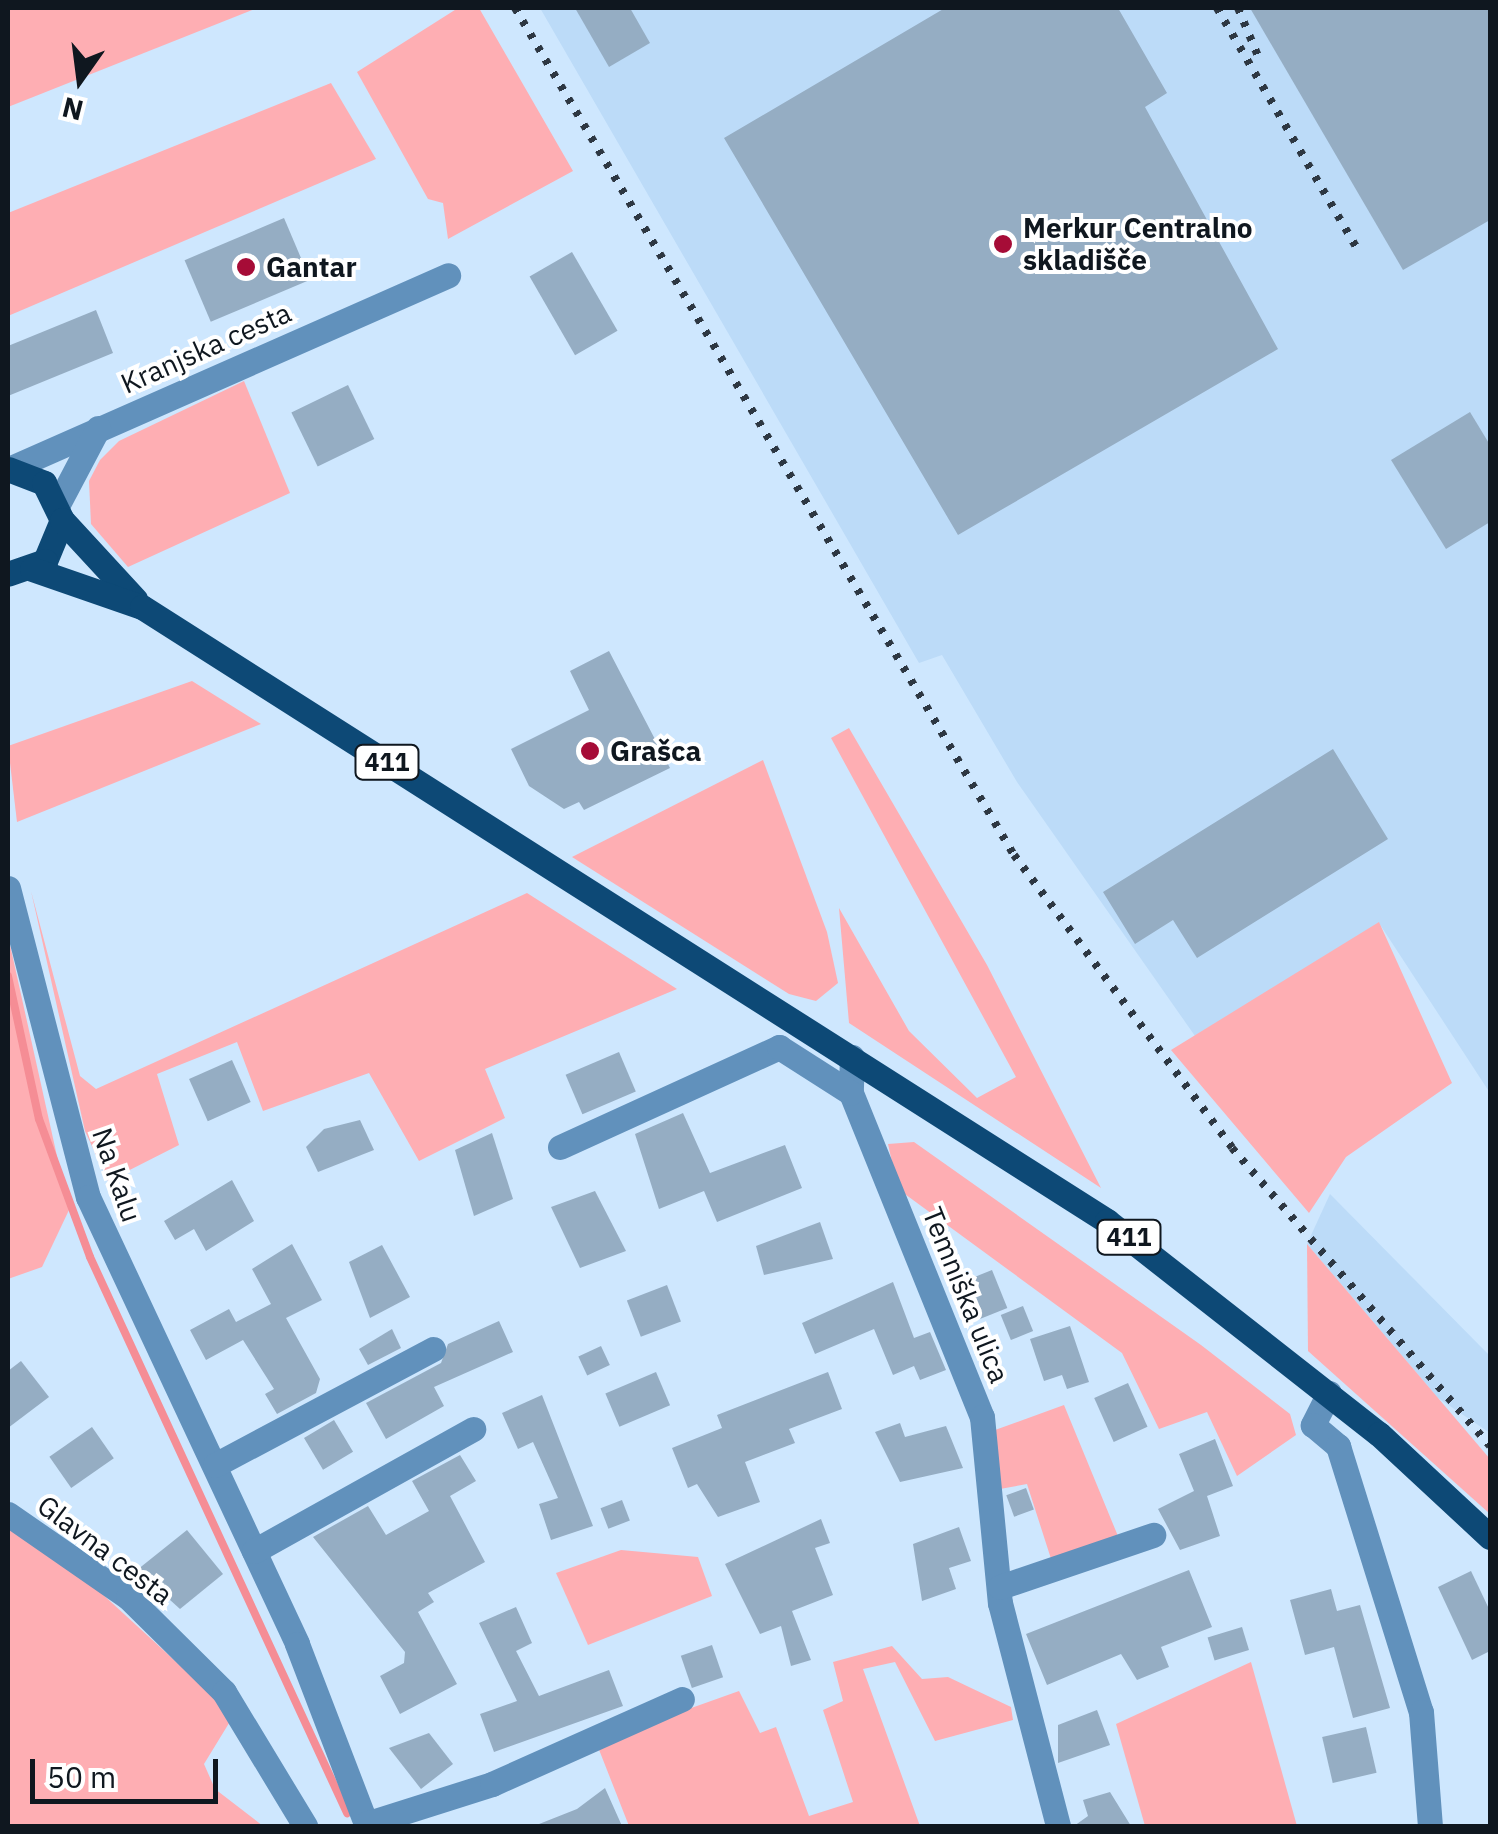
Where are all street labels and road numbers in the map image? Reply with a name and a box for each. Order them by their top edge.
street label: Kranjska cesta [116,295,296,401]
road number: 411 [354,742,420,782]
street label: Na Kalu [85,1124,149,1226]
street label: Temniška ulica [916,1202,1016,1388]
road number: 411 [1096,1217,1162,1257]
street label: Glavna cesta [31,1488,179,1612]

